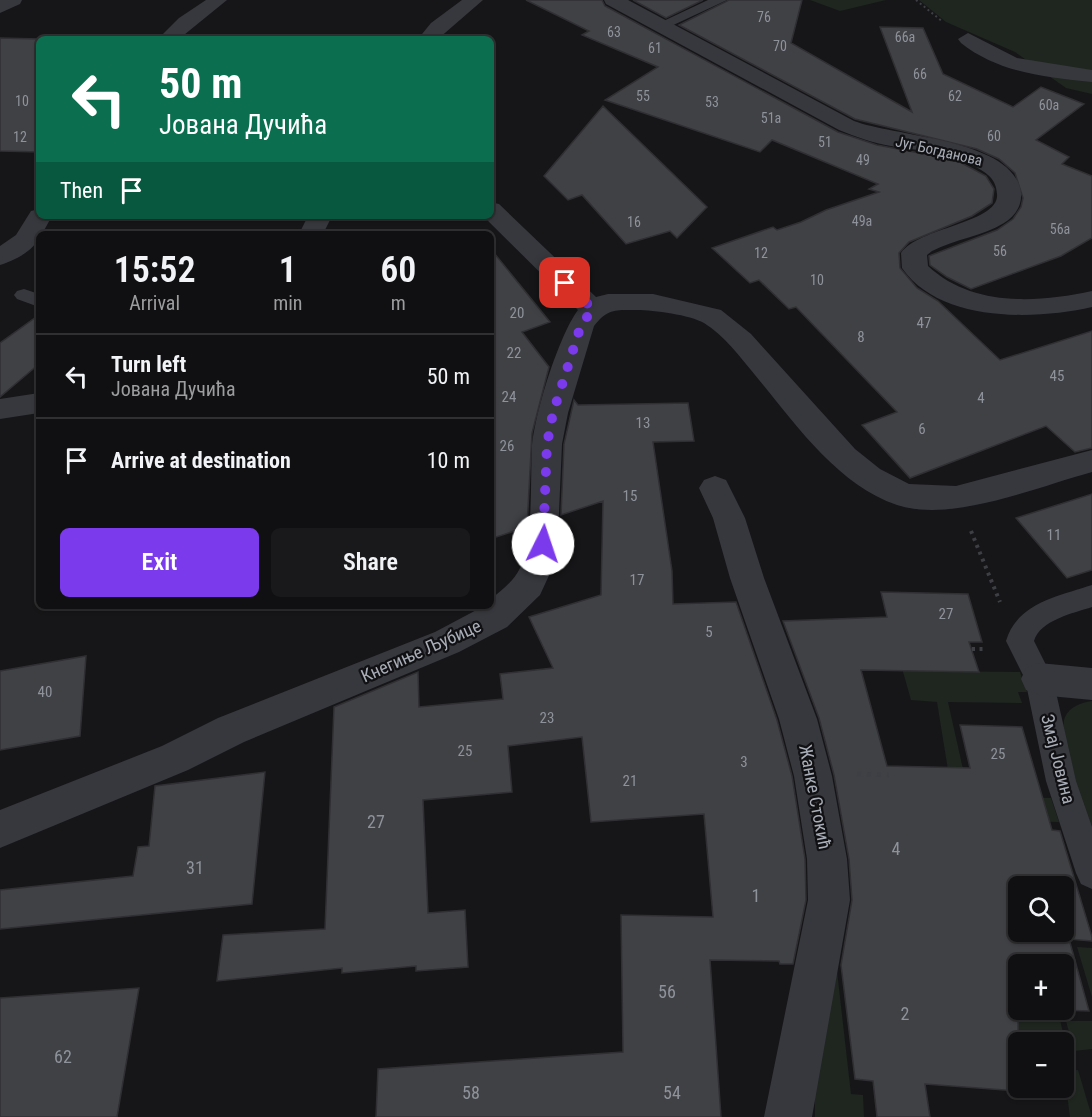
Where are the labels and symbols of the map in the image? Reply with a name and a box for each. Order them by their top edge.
house number: 76 [757,9,771,25]
house number: 63 [607,24,621,40]
house number: 66a [895,29,915,45]
house number: 70 [773,38,787,54]
house number: 61 [648,40,662,56]
house number: 66 [913,66,927,82]
house number: 55 [636,88,650,104]
house number: 62 [948,88,962,104]
house number: 10 [15,93,29,109]
house number: 53 [705,94,719,110]
house number: 60a [1039,97,1059,113]
house number: 51a [761,110,781,126]
house number: 60 [987,128,1001,144]
house number: 12 [13,129,27,145]
street label: Југ Богданова [894,132,984,170]
house number: 51 [818,134,832,150]
house number: 49 [856,152,870,168]
house number: 49a [852,213,872,229]
house number: 16 [627,214,641,230]
house number: 56a [1050,221,1070,237]
house number: 56 [993,243,1007,259]
house number: 12 [754,245,768,261]
pin [539,257,590,308]
house number: 10 [810,272,824,288]
house number: 20 [510,304,524,322]
house number: 47 [917,314,931,332]
house number: 8 [857,328,865,346]
house number: 22 [507,344,521,362]
house number: 45 [1050,367,1064,385]
house number: 24 [502,388,516,406]
house number: 4 [977,389,985,407]
house number: 13 [636,414,650,432]
house number: 6 [918,420,926,438]
house number: 26 [500,437,514,455]
house number: 15 [623,487,637,505]
position arrow [511,512,575,576]
house number: 11 [1047,526,1061,544]
house number: 17 [630,571,644,589]
house number: 27 [939,605,953,623]
street label: Кнегиње Љубице [358,615,484,686]
house number: 5 [705,623,713,641]
house number: 40 [38,683,52,701]
house number: 23 [540,709,554,727]
street label: Змај Јовина [1037,712,1080,806]
house number: 25 [458,742,472,760]
street label: Жанке Стокић [795,743,836,851]
house number: 25 [991,745,1005,763]
house number: 3 [740,753,748,771]
house number: 21 [623,772,637,790]
house number: 27 [367,811,385,832]
house number: 4 [892,838,901,859]
house number: 31 [186,857,204,878]
house number: 1 [752,885,760,906]
house number: 56 [658,981,676,1002]
house number: 2 [901,1003,910,1024]
house number: 62 [54,1046,72,1067]
house number: 58 [462,1082,480,1103]
house number: 54 [663,1082,681,1103]

